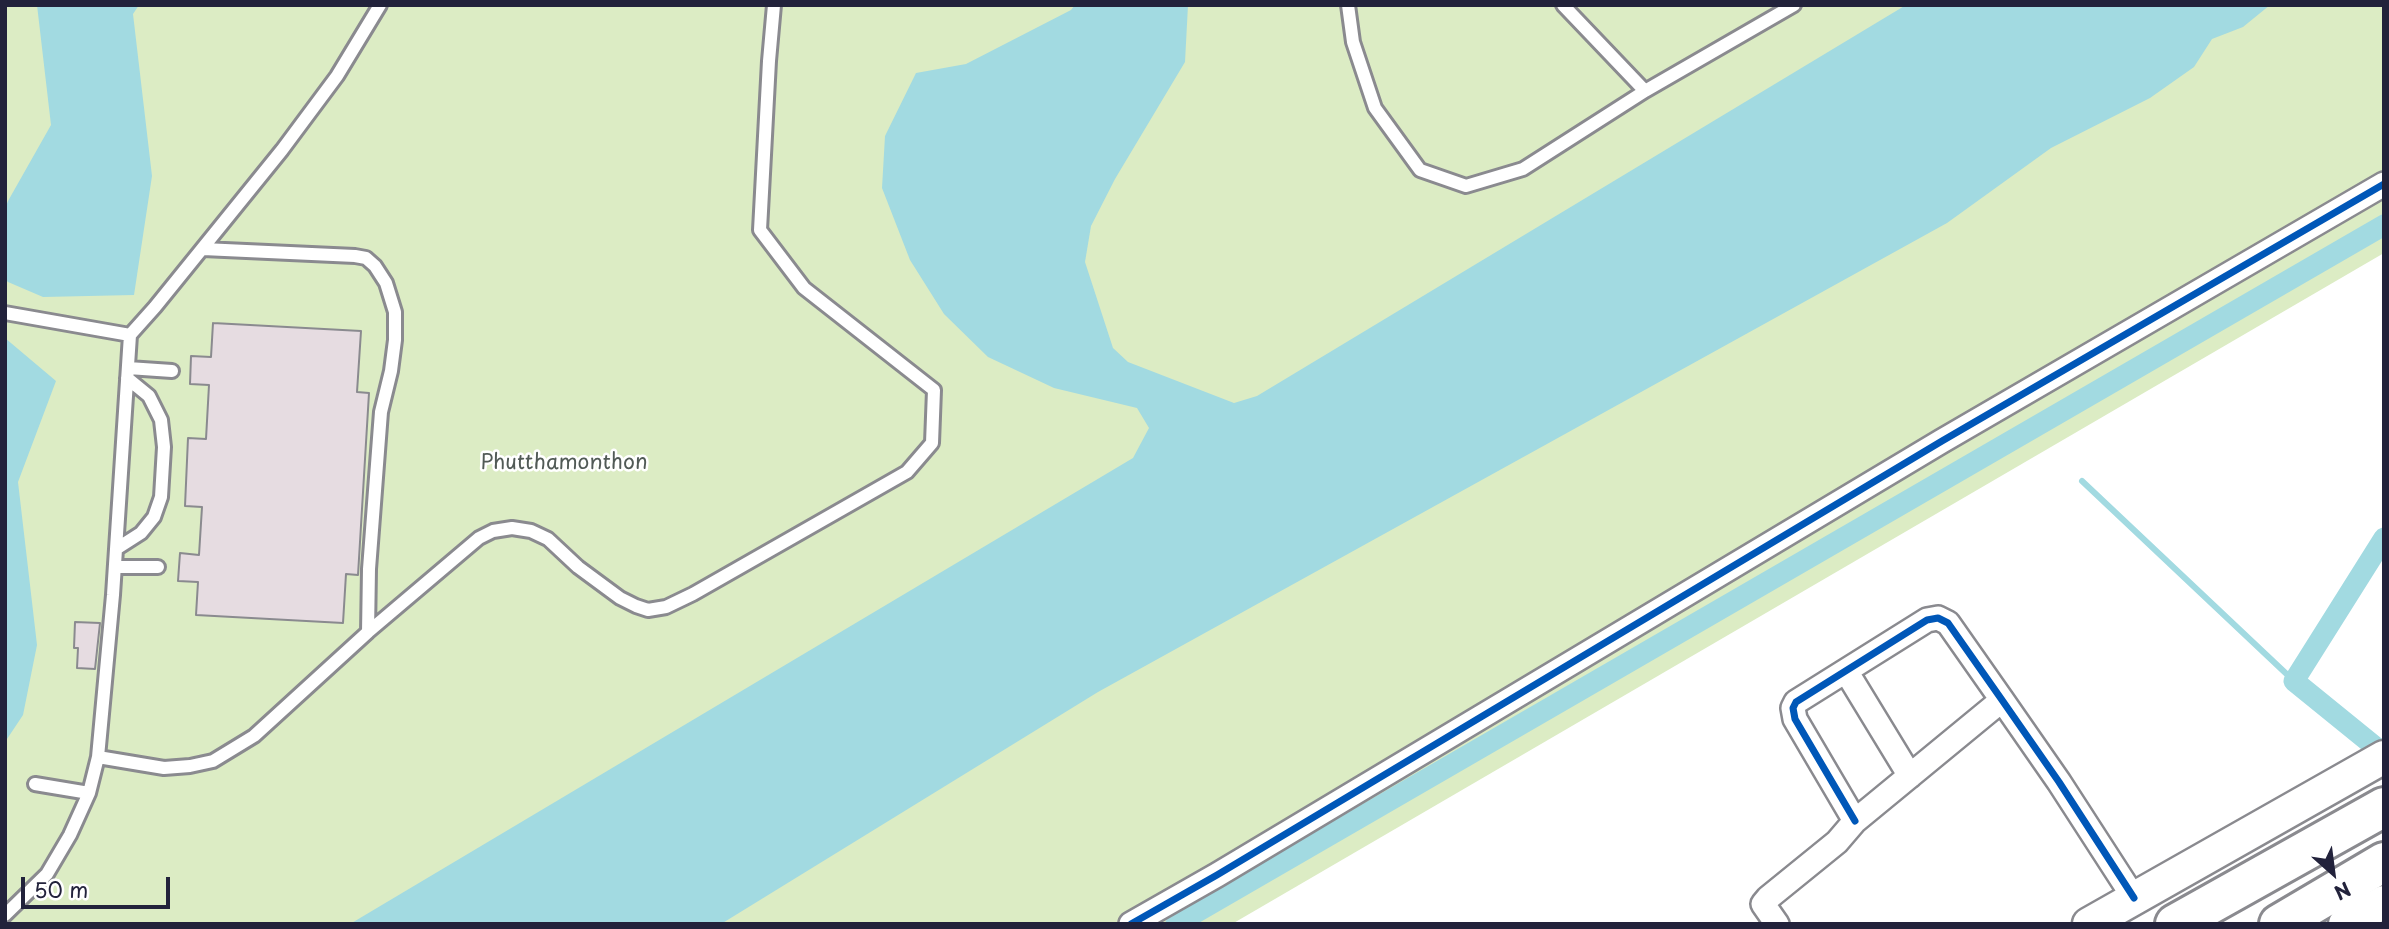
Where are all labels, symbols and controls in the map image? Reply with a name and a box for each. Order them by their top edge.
park label: Phutthamonthon [480,450,648,476]
north arrow [2298,838,2368,908]
scale bar [24,862,173,906]
text: 50 m [34,873,88,905]
text: N [2330,876,2356,907]

